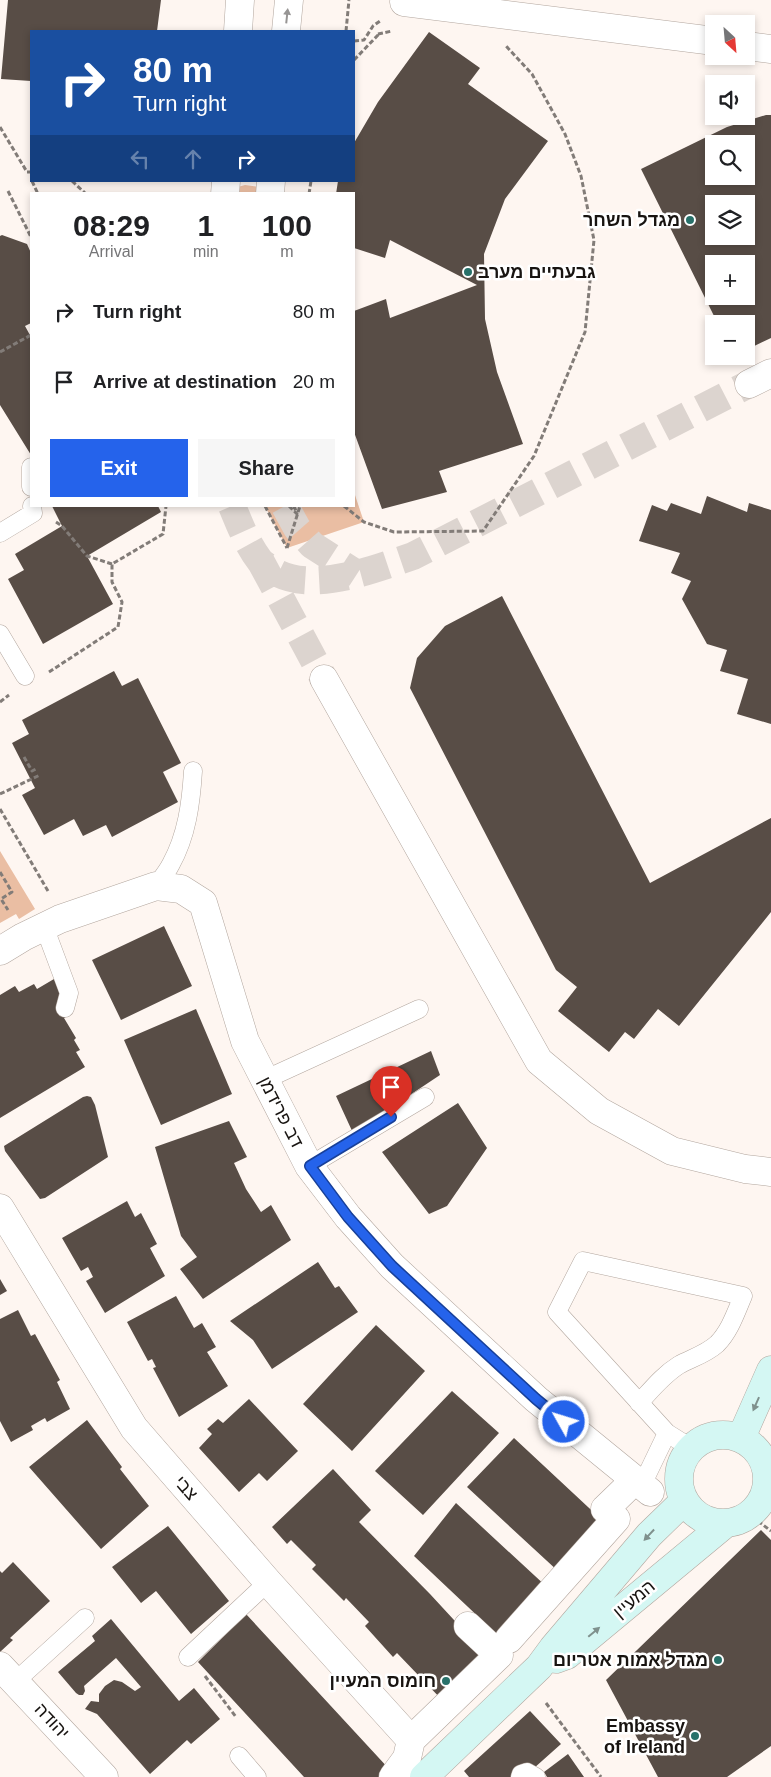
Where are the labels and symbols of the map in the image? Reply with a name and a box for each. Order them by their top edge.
one-way arrow [284,7,292,23]
north arrow [705,15,755,65]
place label: מגדל השחר [583,210,680,230]
marker: מגדל השחר [684,214,696,226]
place label: גבעתיים מערב [478,262,596,282]
marker: גבעתיים מערב [462,266,474,278]
pin [370,1066,412,1117]
street label: דב פרידמן [255,1073,307,1151]
position arrow [537,1395,589,1447]
one-way arrow [752,1397,760,1411]
street label: צבי [170,1472,202,1504]
one-way arrow [643,1529,655,1541]
street label: המעיין [609,1576,659,1622]
one-way arrow [588,1626,601,1637]
place label: מגדל אמות אטריום [553,1650,708,1670]
marker: מגדל אמות אטריום [712,1654,724,1666]
place label: חומוס המעיין [329,1671,436,1691]
marker: חומוס המעיין [440,1675,452,1687]
street label: יהודה [31,1699,73,1743]
place label: Embassy of Ireland [604,1716,685,1757]
marker: Embassy of Ireland [689,1730,701,1742]

